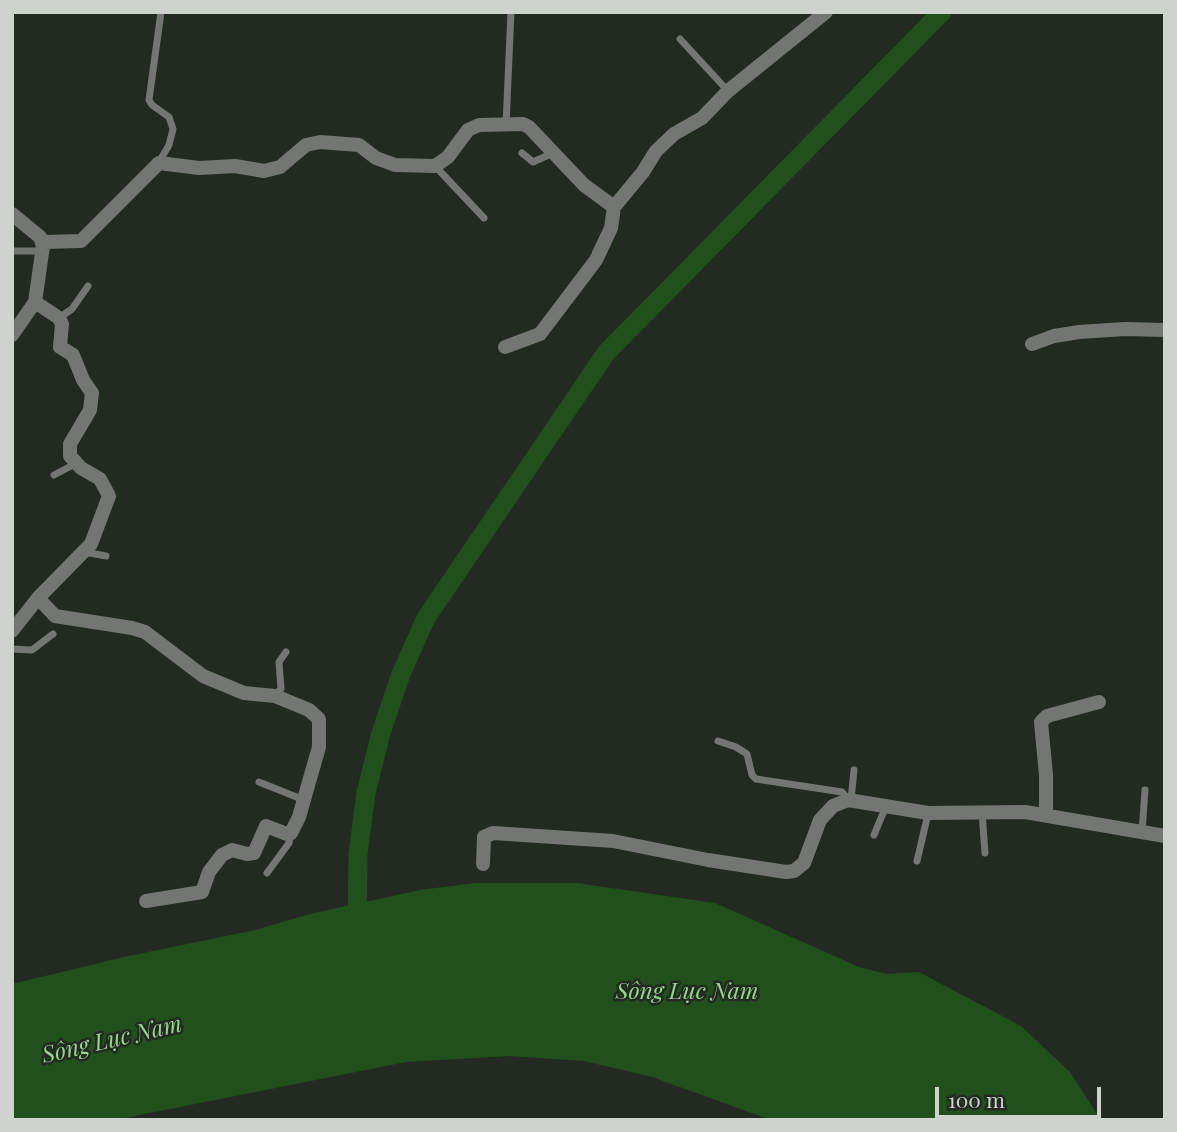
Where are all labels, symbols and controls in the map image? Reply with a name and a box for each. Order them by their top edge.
water label: Sông Lục Nam [616,978,758,1006]
water label: Sông Lục Nam [39,1011,185,1069]
scale bar [939,1072,1105,1116]
text: 100 m [948,1085,1005,1113]

